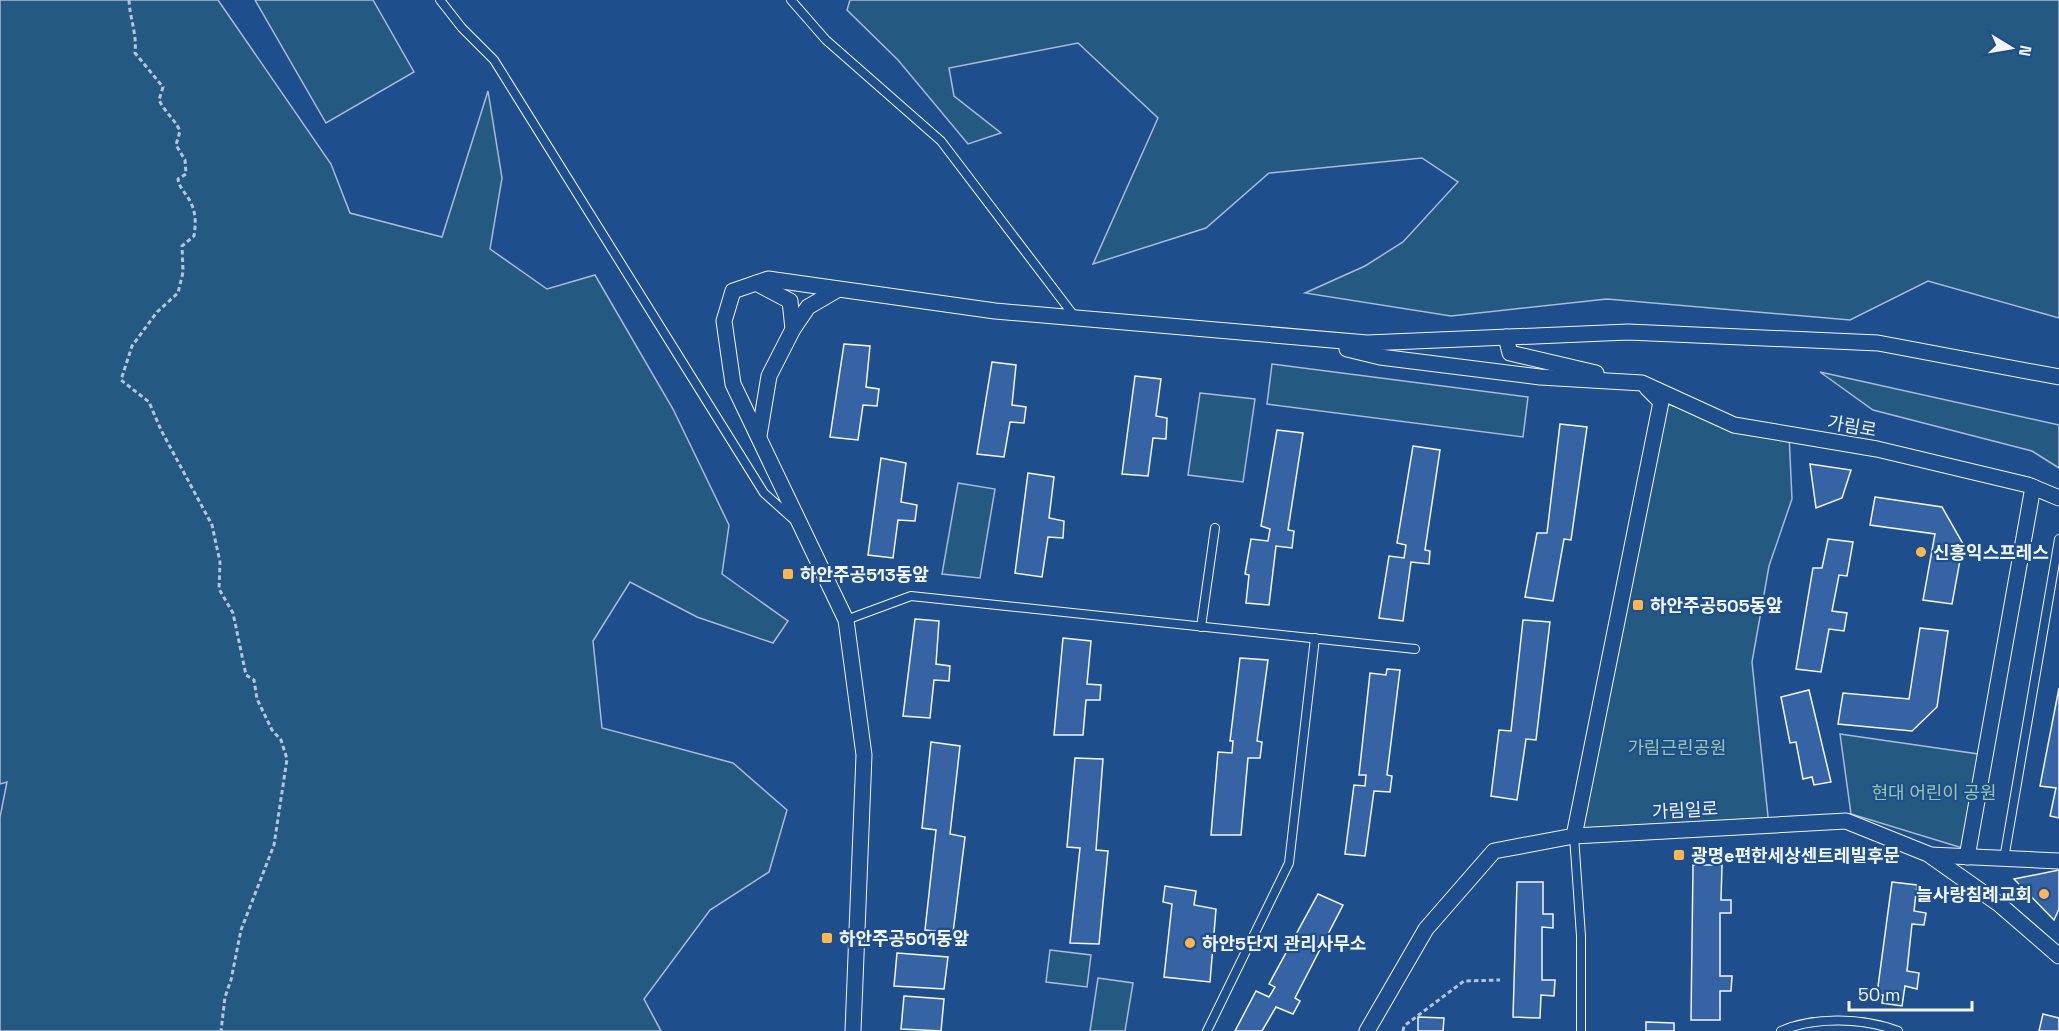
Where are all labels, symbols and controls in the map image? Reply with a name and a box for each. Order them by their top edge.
north arrow [1981,18,2041,78]
text: N [2014,43,2037,58]
street label: 가림로 [1826,410,1878,442]
place label: 신흥익스프레스 [1933,541,2049,564]
marker: 신흥익스프레스 [1914,545,1928,559]
place label: 하안주공513동앞 [800,563,929,586]
marker: 하안주공513동앞 [781,567,795,581]
place label: 하안주공505동앞 [1650,594,1783,617]
marker: 하안주공505동앞 [1631,598,1645,612]
park label: 가림근린공원 [1627,736,1727,759]
park label: 현대 어린이 공원 [1871,781,1997,804]
street label: 가림일로 [1651,797,1719,823]
place label: 광명e편한세상센트레빌후문 [1691,844,1900,867]
marker: 광명e편한세상센트레빌후문 [1672,848,1686,862]
place label: 늘사랑침례교회 [1916,883,2032,906]
marker: 늘사랑침례교회 [2037,887,2051,901]
place label: 하안주공501동앞 [839,927,969,950]
marker: 하안주공501동앞 [820,931,834,945]
place label: 하안5단지 관리사무소 [1202,932,1366,955]
marker: 하안5단지 관리사무소 [1183,936,1197,950]
scale bar [1849,974,1972,1012]
text: 50 m [1858,983,1900,1006]

